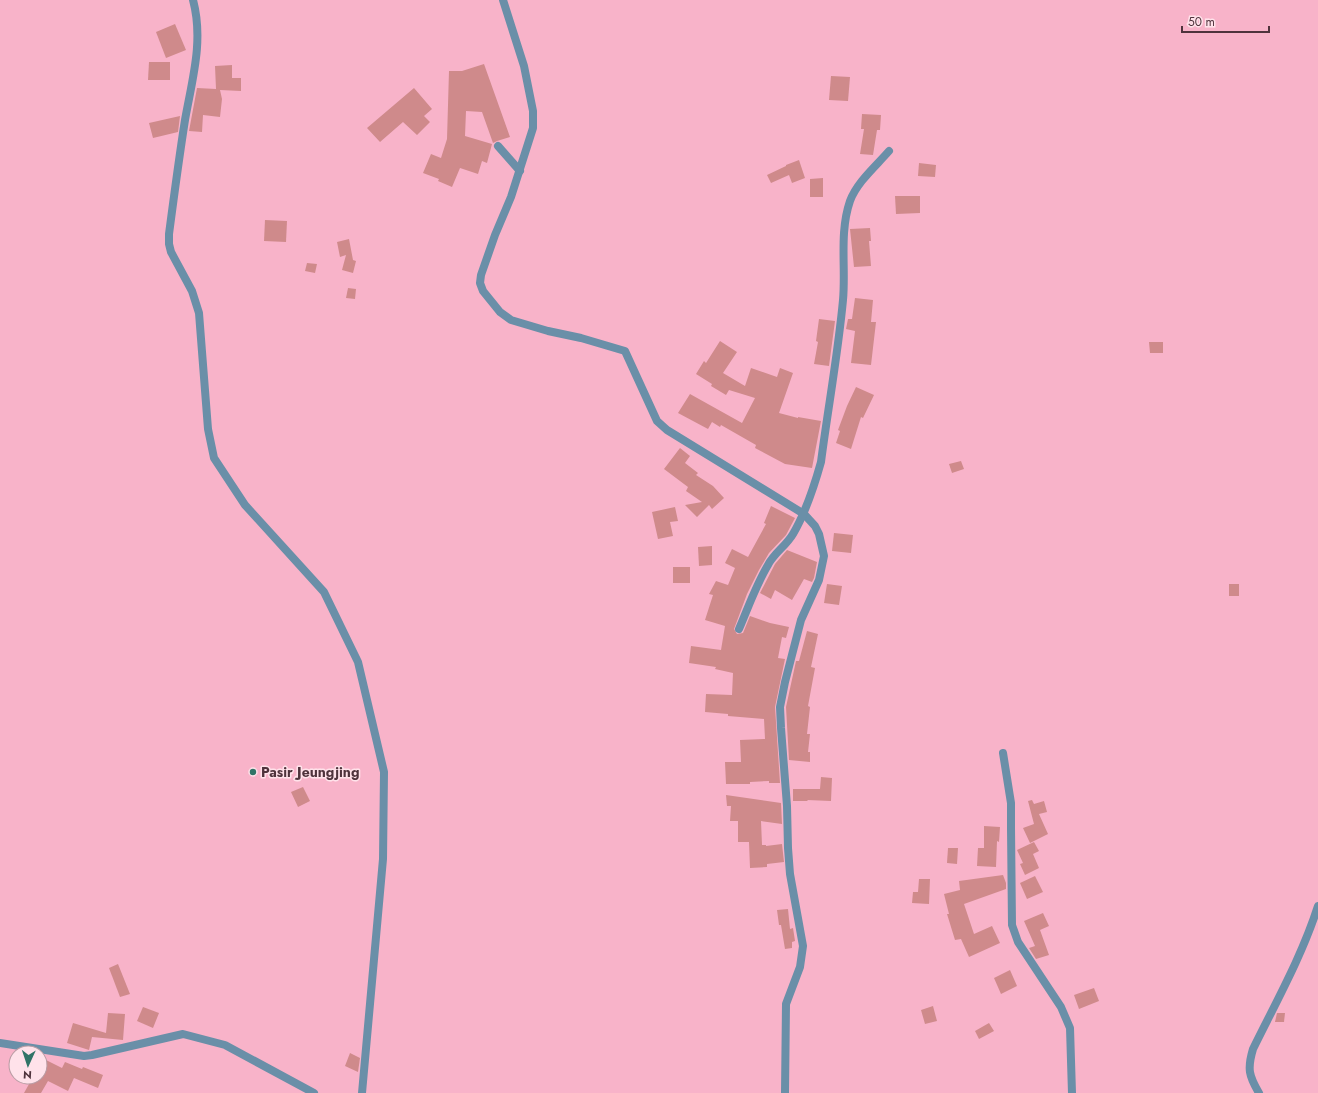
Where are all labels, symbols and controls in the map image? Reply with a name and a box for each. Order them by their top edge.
scale bar [1182,8,1269,34]
text: 50 m [1188,13,1215,31]
place label: Pasir Jeungjing [261,762,359,782]
marker: Pasir Jeungjing [248,767,258,777]
north arrow [8,1045,48,1085]
text: N [23,1067,32,1083]

